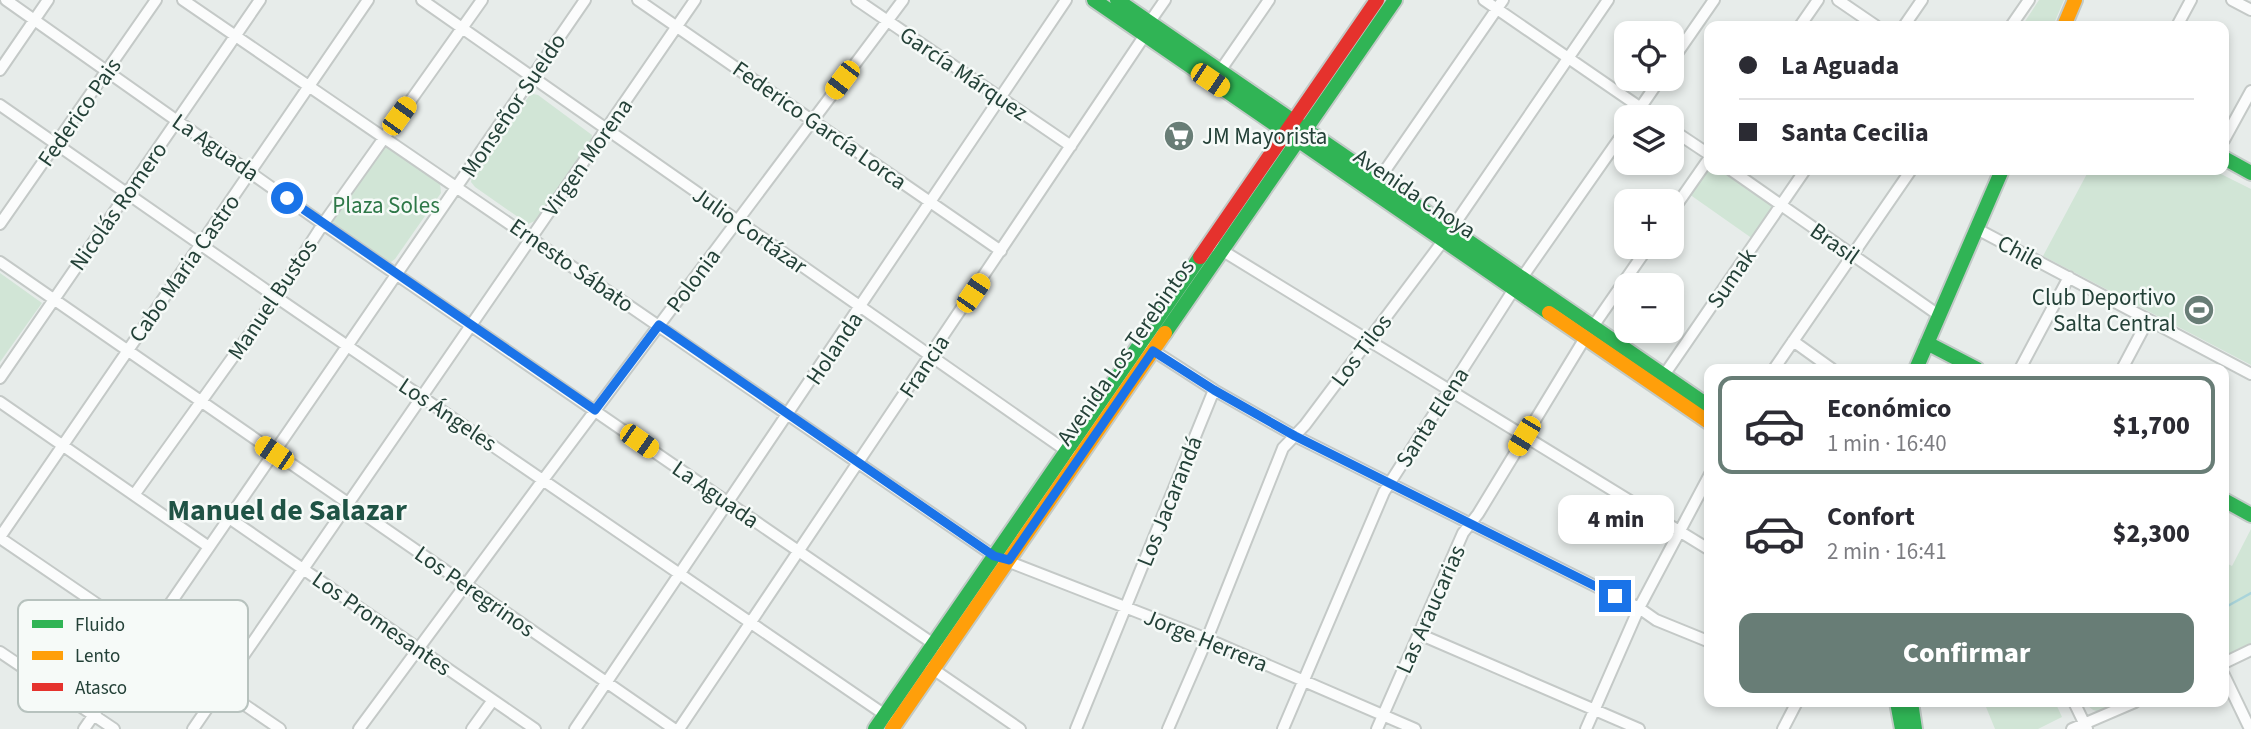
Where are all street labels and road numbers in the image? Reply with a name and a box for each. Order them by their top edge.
street label: García Márquez [893,18,1035,129]
street label: Monseñor Sueldo [453,27,574,184]
street label: Federico Pais [30,51,129,173]
street label: Federico García Lorca [726,53,914,198]
street label: Virgen Morena [534,91,640,223]
street label: La Aguada [165,105,266,190]
street label: Nicolás Romero [62,135,175,277]
street label: Avenida Choya [1347,140,1483,247]
street label: Julio Cortázar [686,179,815,283]
street label: Cabo Maria Castro [121,187,248,349]
street label: Ernesto Sábato [503,210,641,321]
street label: Brasil [1803,214,1866,272]
street label: Chile [1992,226,2050,278]
street label: Manuel Bustos [220,232,325,367]
street label: Polonia [658,241,729,319]
street label: Sumak [1699,241,1764,315]
street label: Avenida Los Terebintos [1049,252,1202,452]
street label: Holanda [798,305,871,391]
street label: Los Tilos [1323,307,1400,394]
street label: Francia [891,328,958,405]
street label: Santa Elena [1388,361,1477,474]
street label: Los Ángeles [392,369,503,459]
street label: Los Jacarandá [1128,431,1211,571]
street label: La Aguada [665,452,766,537]
street label: Los Peregrinos [408,538,542,645]
street label: Las Araucarias [1387,540,1474,679]
street label: Los Promesantes [305,563,458,684]
street label: Jorge Herrera [1139,601,1273,680]

